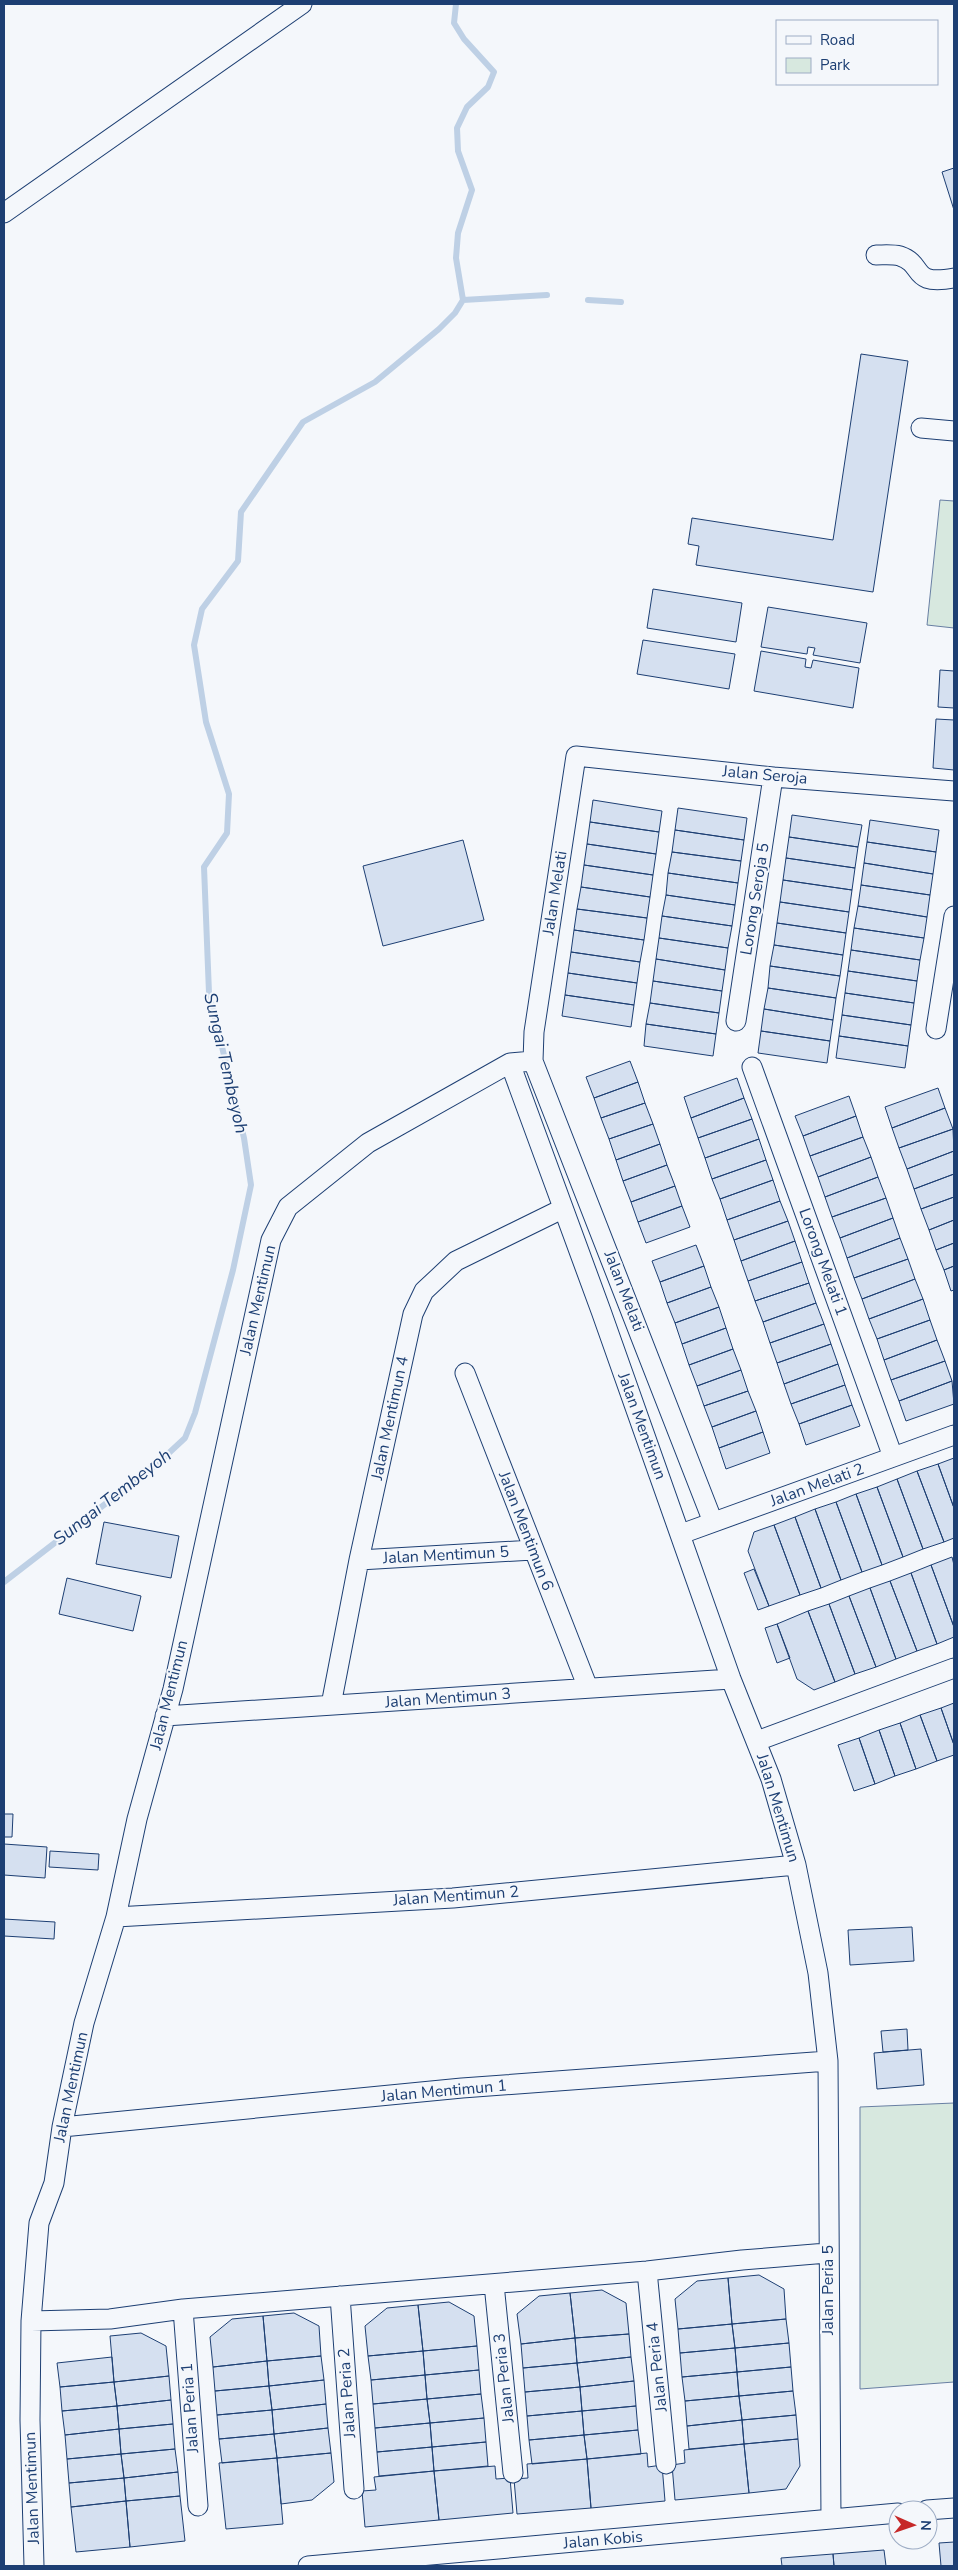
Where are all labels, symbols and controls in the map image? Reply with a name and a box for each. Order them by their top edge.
legend [776,20,938,85]
text: Road [820,30,855,50]
text: Park [820,55,850,75]
street label: Jalan Seroja [721,760,808,790]
street label: Lorong Seroja 5 [735,841,775,957]
street label: Jalan Melati [537,849,572,938]
water label: Sungai Tembeyoh [198,990,254,1136]
street label: Lorong Melati 1 [793,1205,853,1319]
street label: Jalan Mentimun [234,1243,281,1358]
street label: Jalan Melati [598,1247,649,1335]
street label: Jalan Mentimun 4 [366,1354,414,1483]
street label: Jalan Mentimun [612,1368,672,1483]
water label: Sungai Tembeyoh [48,1443,176,1551]
street label: Jalan Melati 2 [766,1458,867,1513]
street label: Jalan Mentimun 6 [493,1467,559,1594]
street label: Jalan Mentimun 5 [381,1541,510,1569]
street label: Jalan Mentimun [144,1638,193,1753]
street label: Jalan Mentimun 3 [383,1683,512,1713]
street label: Jalan Mentimun [751,1750,805,1865]
street label: Jalan Mentimun 2 [391,1881,520,1911]
street label: Jalan Mentimun [48,2030,93,2145]
street label: Jalan Mentimun 1 [379,2075,508,2108]
street label: Jalan Peria 5 [817,2245,839,2336]
street label: Jalan Peria 4 [641,2321,673,2414]
street label: Jalan Peria 3 [488,2332,520,2425]
street label: Jalan Peria 2 [333,2347,361,2440]
street label: Jalan Peria 1 [176,2362,204,2455]
street label: Jalan Mentimun [19,2431,45,2546]
north arrow [888,2500,938,2550]
text: N [916,2520,935,2531]
street label: Jalan Kobis [561,2526,644,2555]

